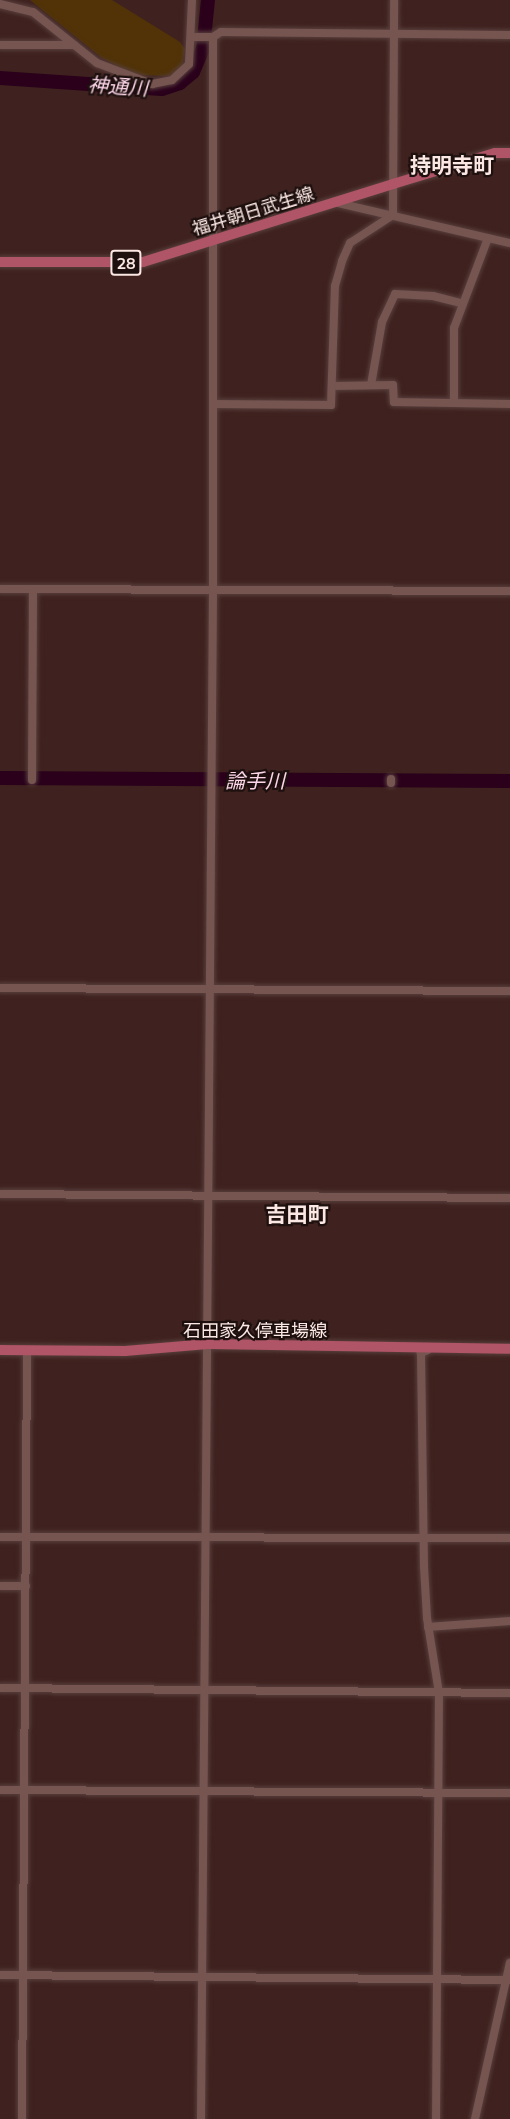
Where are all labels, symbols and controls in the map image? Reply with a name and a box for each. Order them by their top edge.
water label: 神通川 [87,72,149,100]
district label: 持明寺町 [410,152,494,178]
street label: 福井朝日武生線 [190,183,316,241]
road number: 28 [110,250,142,276]
water label: 論手川 [225,768,285,792]
district label: 吉田町 [266,1201,328,1227]
street label: 石田家久停車場線 [183,1320,327,1342]

